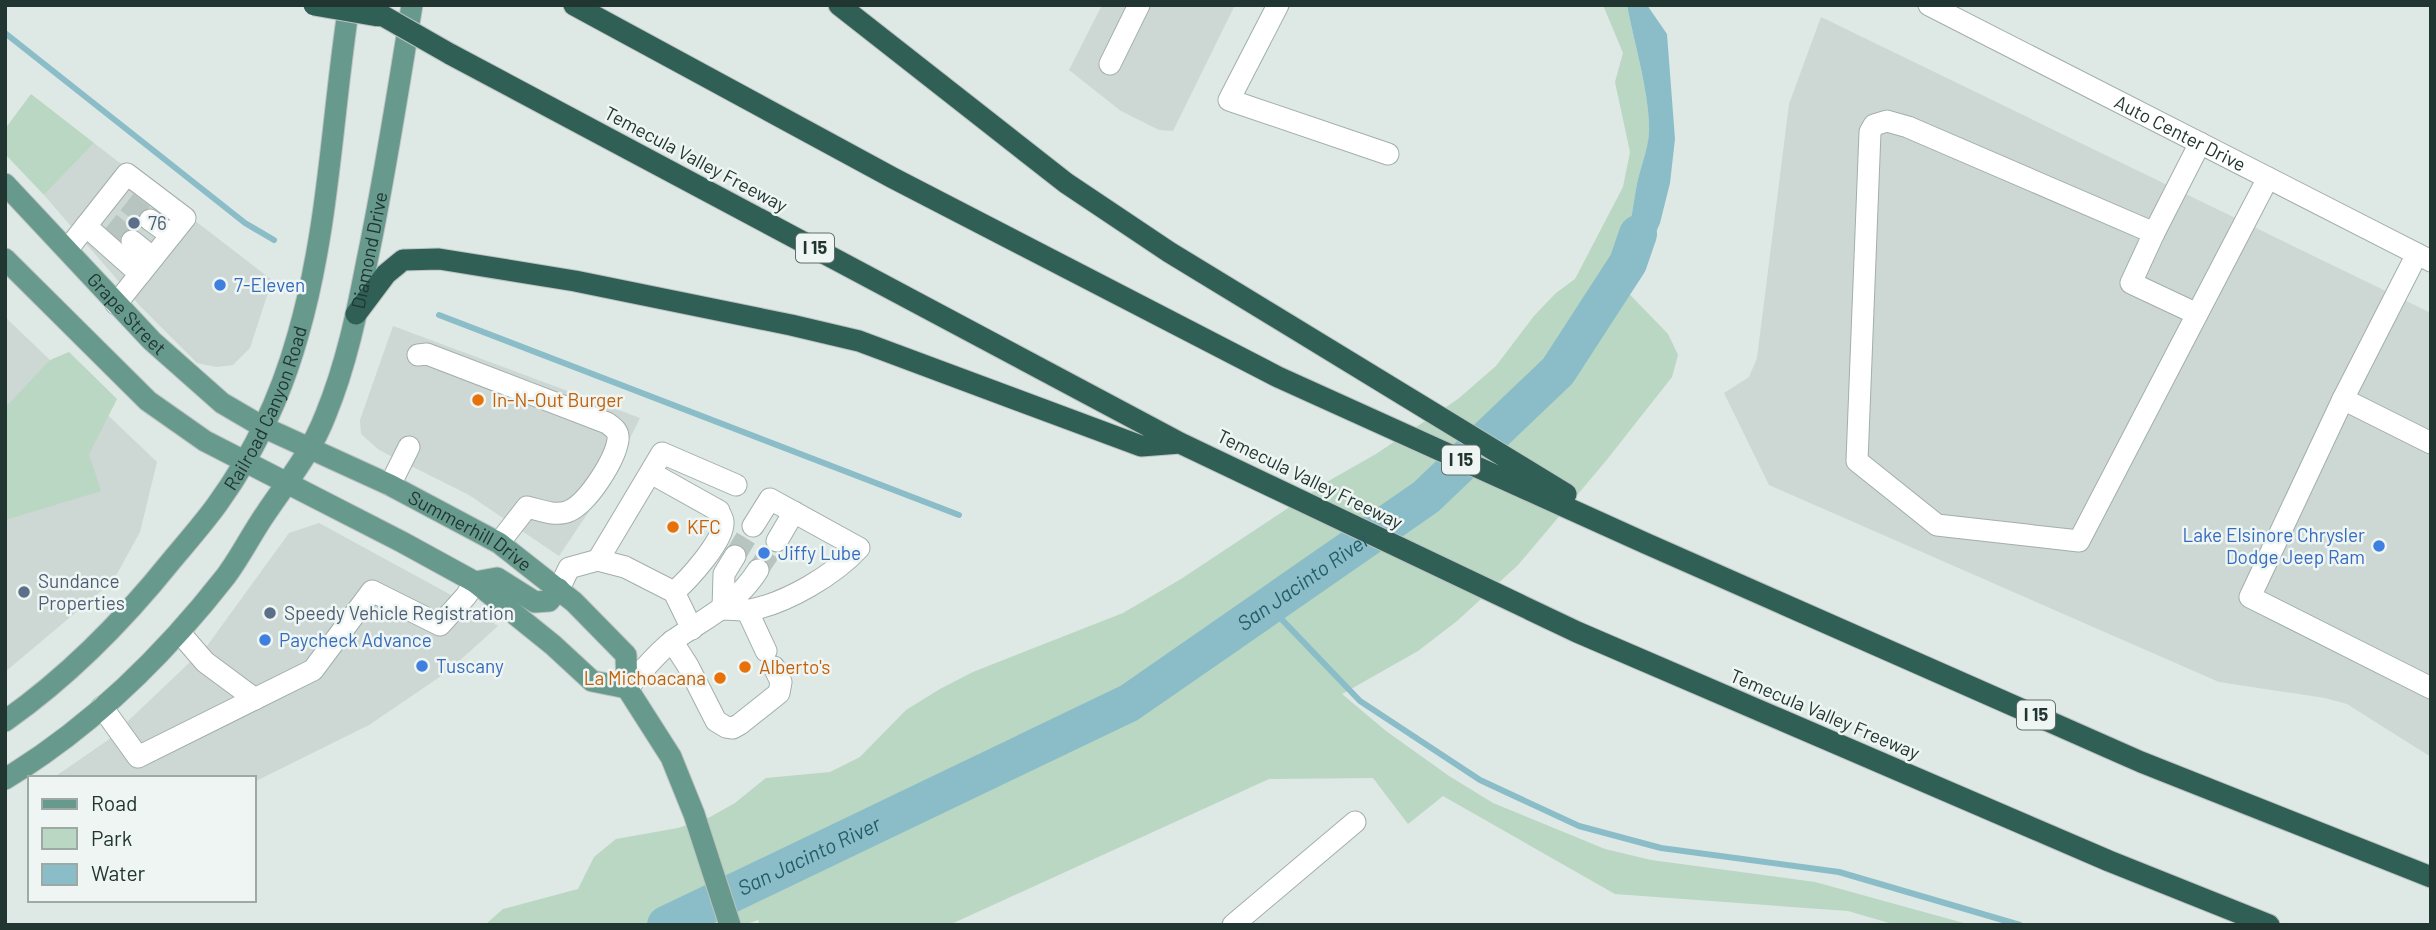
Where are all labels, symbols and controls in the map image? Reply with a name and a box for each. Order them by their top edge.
street label: Auto Center Drive [2111,90,2250,176]
street label: Temecula Valley Freeway [601,101,792,217]
street label: Diamond Drive [346,190,391,311]
place label: 76 [148,211,167,234]
marker: 76 [126,215,142,231]
road number: I 15 [796,234,834,262]
street label: Grape Street [83,268,171,359]
place label: 7-Eleven [234,273,305,296]
marker: 7-Eleven [212,277,228,293]
street label: Railroad Canyon Road [218,323,311,494]
place label: In-N-Out Burger [492,388,623,411]
marker: In-N-Out Burger [470,392,486,408]
street label: Temecula Valley Freeway [1214,424,1407,534]
road number: I 15 [1442,446,1480,474]
street label: Summerhill Drive [405,485,537,576]
place label: KFC [687,515,721,538]
marker: KFC [665,519,681,535]
place label: Lake Elsinore Chrysler Dodge Jeep Ram [2182,523,2365,568]
water label: San Jacinto River [1232,526,1374,635]
marker: Lake Elsinore Chrysler Dodge Jeep Ram [2371,538,2387,554]
place label: Jiffy Lube [778,541,861,564]
marker: Jiffy Lube [756,545,772,561]
place label: Sundance Properties [38,569,125,614]
marker: Sundance Properties [16,584,32,600]
place label: Speedy Vehicle Registration [284,601,514,624]
marker: Speedy Vehicle Registration [262,605,278,621]
place label: Paycheck Advance [279,628,432,651]
marker: Paycheck Advance [257,632,273,648]
place label: Tuscany [436,654,504,677]
place label: Alberto's [759,655,830,678]
marker: Tuscany [414,658,430,674]
marker: Alberto's [737,659,753,675]
street label: Temecula Valley Freeway [1727,663,1924,764]
place label: La Michoacana [584,666,706,689]
marker: La Michoacana [712,670,728,686]
road number: I 15 [2017,700,2055,730]
legend [28,776,256,902]
text: Road [91,790,137,815]
water label: San Jacinto River [733,810,885,900]
text: Park [91,825,132,850]
text: Water [91,860,146,885]

